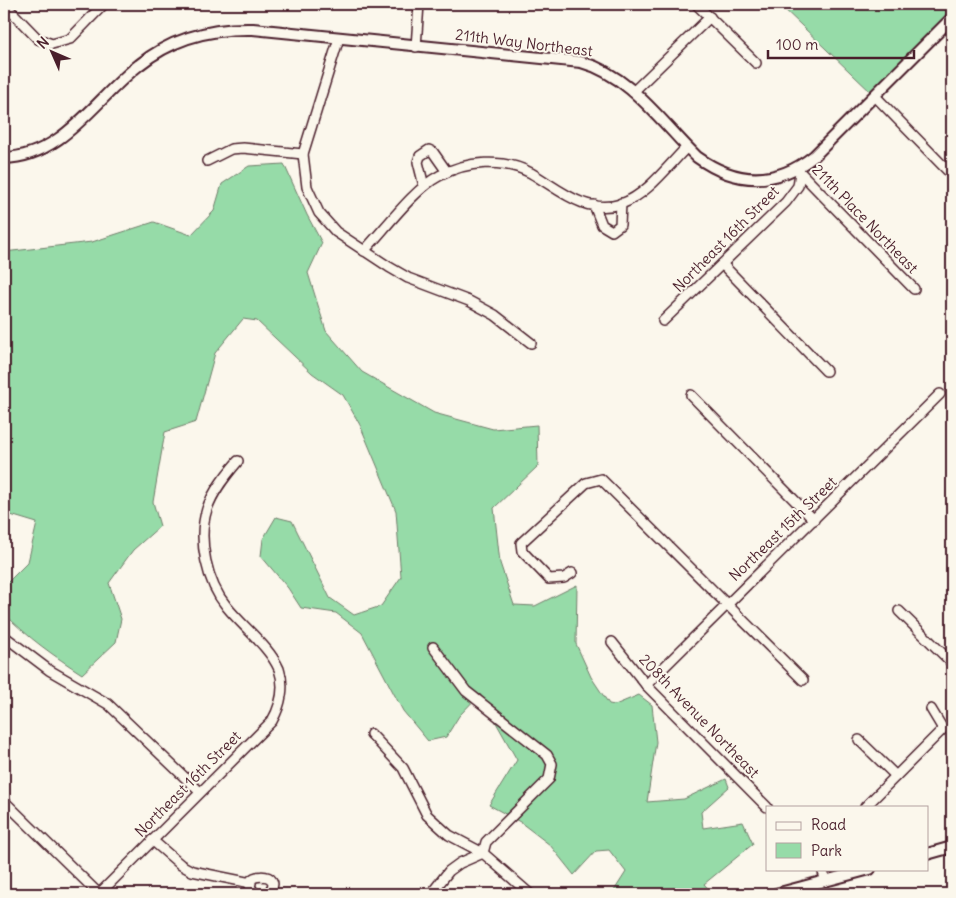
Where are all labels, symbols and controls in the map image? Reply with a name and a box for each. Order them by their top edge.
street label: 211th Way Northeast [454,25,594,60]
north arrow [28,28,78,78]
scale bar [768,28,915,60]
text: N [33,33,53,53]
text: 100 m [776,35,818,54]
street label: 211th Place Northeast [808,160,922,277]
street label: Northeast 16th Street [669,182,783,296]
street label: Northeast 15th Street [725,472,841,585]
street label: 208th Avenue Northeast [635,650,763,782]
street label: Northeast 16th Street [131,727,245,841]
legend [766,806,928,870]
text: Road [811,815,846,834]
text: Park [811,841,842,860]

